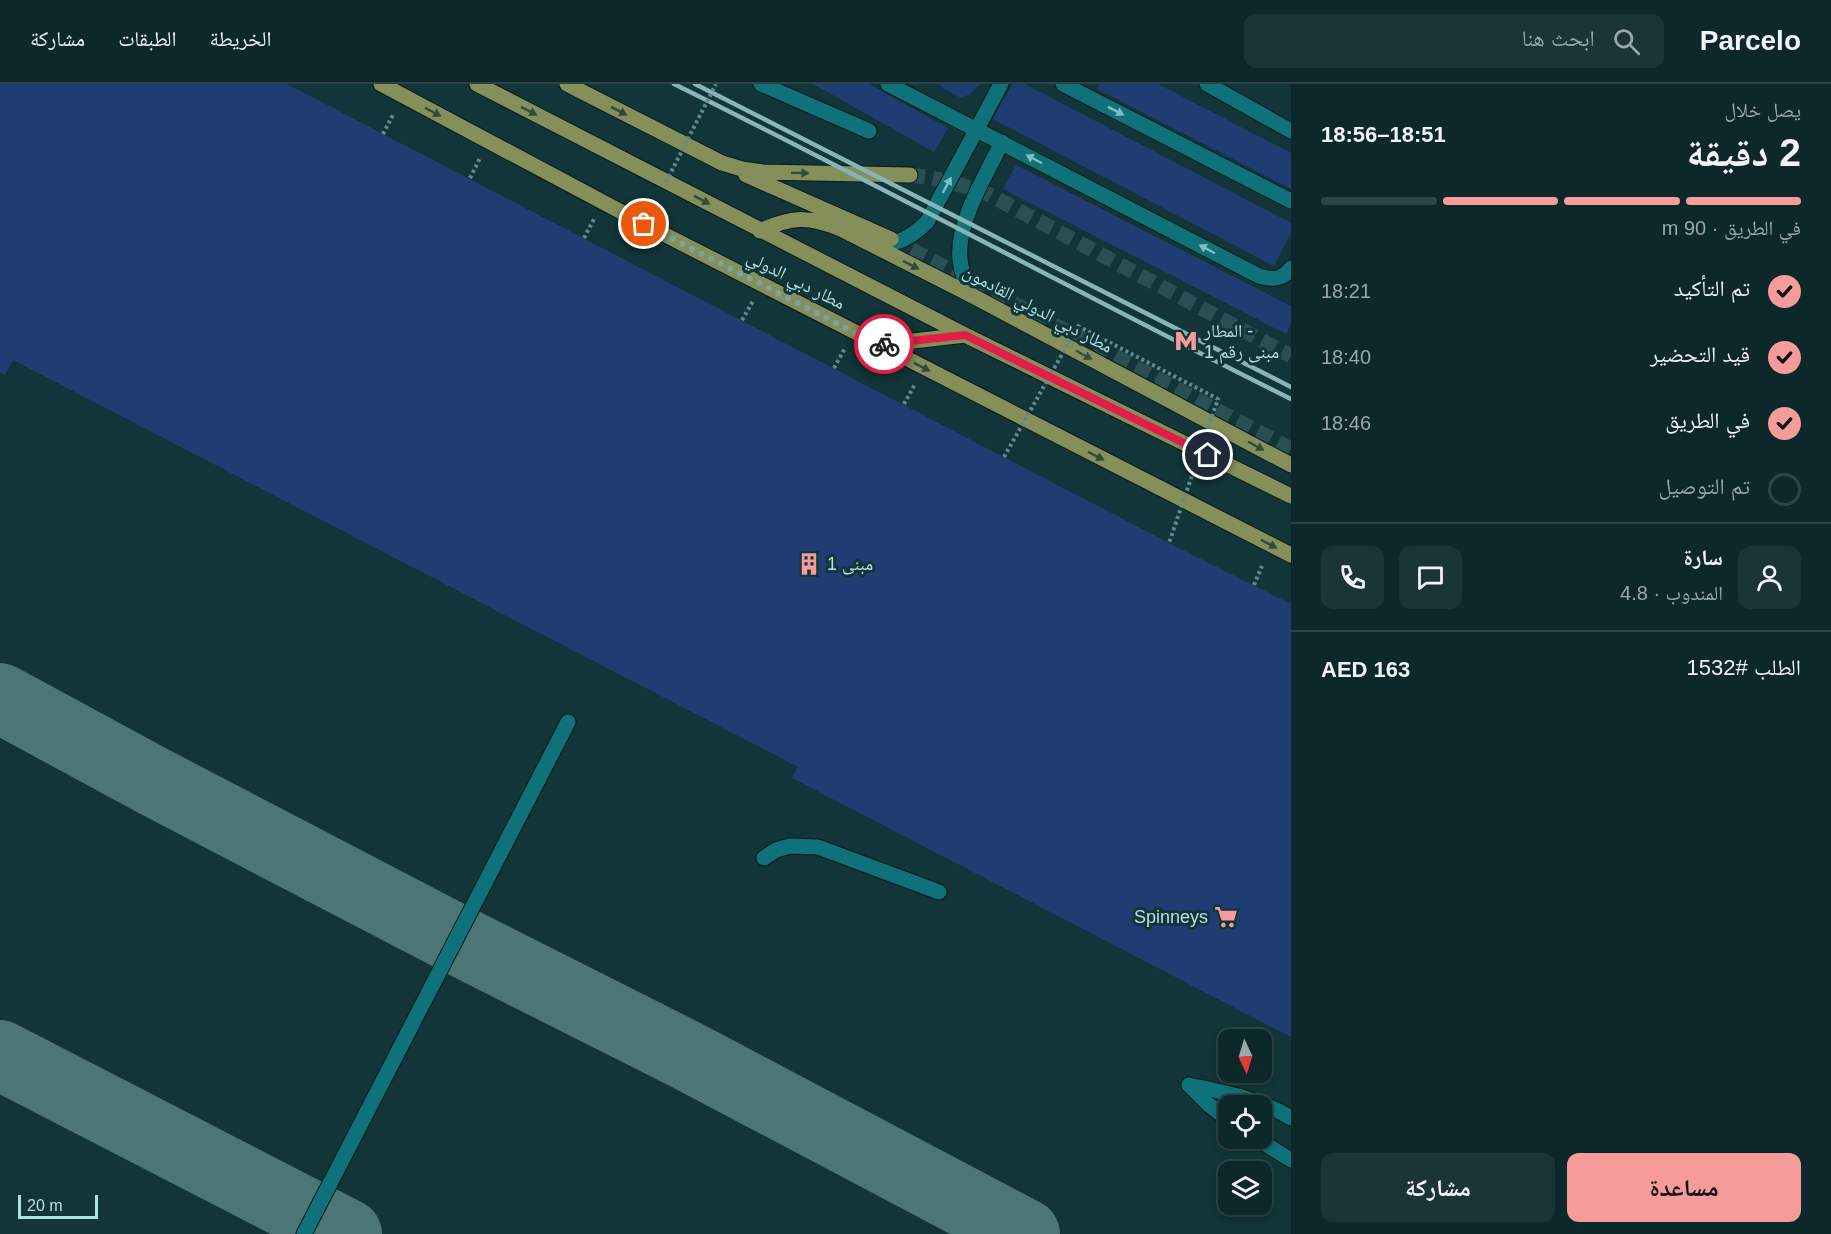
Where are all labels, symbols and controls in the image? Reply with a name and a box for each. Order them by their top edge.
search box [1244,14,1664,68]
icon: search [1610,25,1643,58]
text: Parcelo [1700,25,1801,56]
text: ابحث هنا [1522,26,1595,51]
text: مشاركة [30,27,85,50]
text: الطبقات [118,27,177,50]
text: الخريطة [210,27,271,50]
text: يصل خلال [1724,99,1801,121]
one-way arrow [610,105,628,115]
one-way arrow [520,106,537,116]
one-way arrow [1107,106,1124,116]
one-way arrow [424,107,441,117]
text: 18:51–18:56 [1321,122,1446,147]
text: 2 دقيقة [1687,131,1801,174]
one-way arrow [1026,154,1043,164]
one-way arrow [791,168,810,177]
one-way arrow [942,176,952,193]
one-way arrow [693,196,710,205]
pin [618,198,669,249]
icon: bag [627,207,660,240]
text: في الطريق · 90 m [1662,217,1801,239]
one-way arrow [1199,244,1216,254]
street label: مطار دبي الدولي [742,247,848,317]
one-way arrow [903,260,920,269]
street label: مطار دبي الدولي القادمون [958,261,1116,361]
icon: check [1768,275,1801,308]
text: تم التأكيد [1674,276,1750,301]
text: 18:21 [1321,280,1371,302]
courier [854,314,914,374]
place label: المطار - مبنى رقم 1 [1203,321,1279,364]
icon: bike [868,328,901,361]
metro station icon: المطار - مبنى رقم 1 [1173,328,1199,354]
icon: check [1768,341,1801,374]
text: قيد التحضير [1650,342,1750,367]
text: 18:40 [1321,346,1371,368]
one-way arrow [1076,350,1093,360]
one-way arrow [914,362,931,371]
icon: check [1768,407,1801,440]
text: في الطريق [1665,408,1750,433]
text: 18:46 [1321,412,1371,434]
pin [1182,429,1233,480]
icon: home [1191,438,1224,471]
one-way arrow [1248,441,1265,451]
one-way arrow [1087,451,1104,460]
text: تم التوصيل [1658,474,1750,499]
one-way arrow [1261,540,1278,549]
text: سارة [1684,545,1723,570]
button: phone [1321,546,1384,609]
button: chat [1399,546,1462,609]
button: person [1738,546,1801,609]
building icon: مبنى 1 [796,551,822,577]
place label: مبنى 1 [827,554,873,575]
text: المندوب · 4.8 [1620,582,1723,604]
text: الطلب #1532 [1687,655,1801,680]
text: AED 163 [1321,657,1410,682]
supermarket icon: Spinneys [1213,904,1239,930]
place label: Spinneys [1134,907,1208,927]
north arrow [1218,1029,1272,1083]
map controls [1218,1029,1272,1215]
button: locate [1218,1095,1272,1149]
button: مشاركة [1321,1153,1555,1222]
button: مساعدة [1567,1153,1801,1222]
button: layers [1218,1161,1272,1215]
scale bar [18,1192,98,1220]
text: 20 m [27,1197,63,1214]

